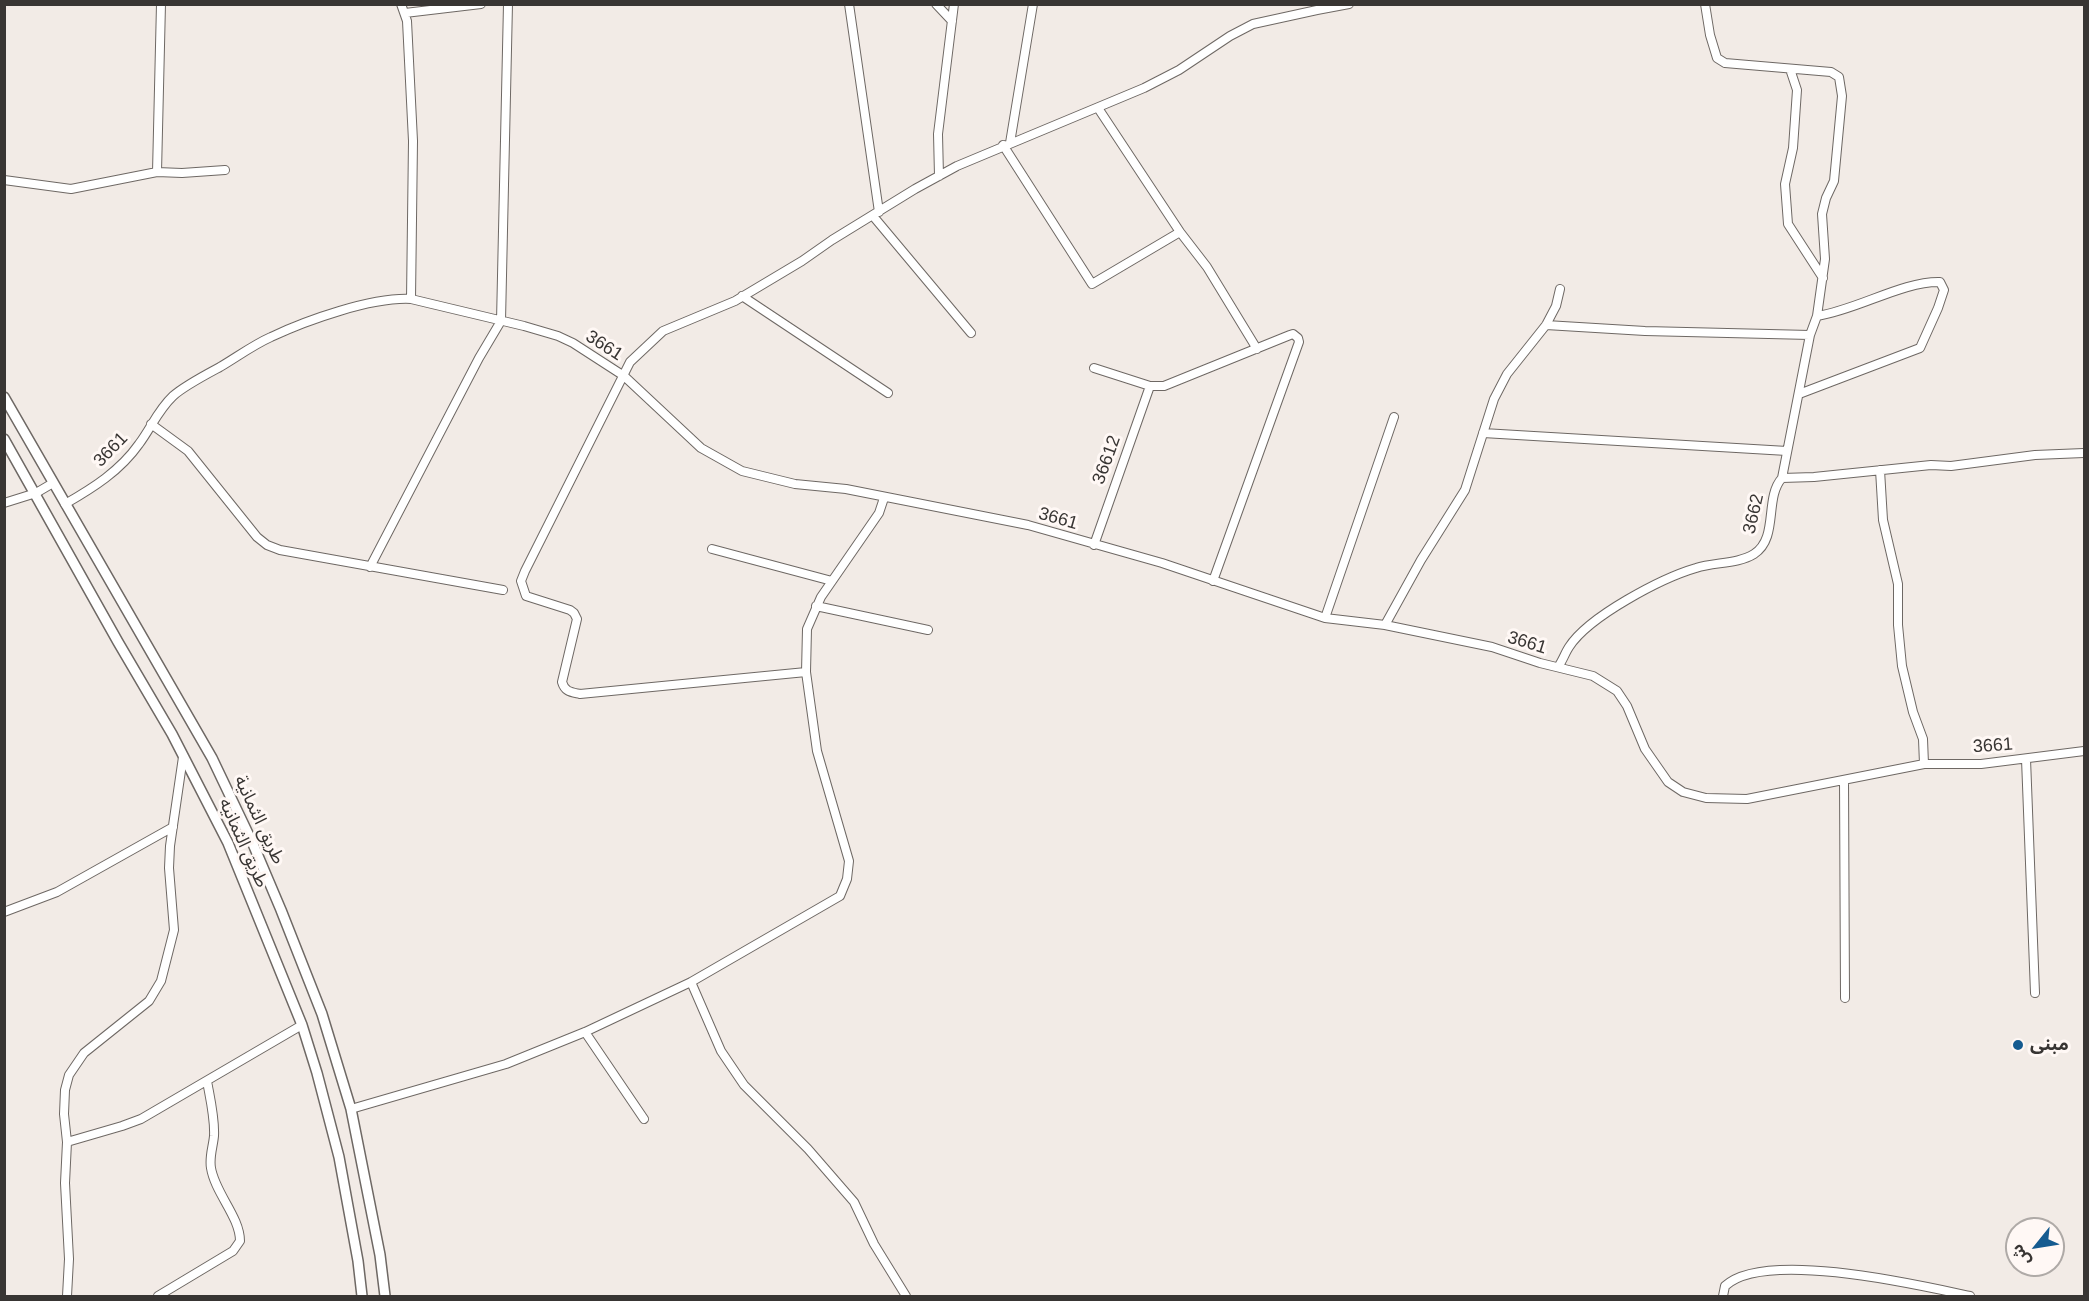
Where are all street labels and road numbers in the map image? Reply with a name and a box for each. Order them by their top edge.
street label: 3661 [581,326,627,366]
street label: 3661 [89,428,133,472]
street label: 36612 [1088,433,1126,487]
street label: 3662 [1739,492,1769,536]
street label: 3661 [1036,503,1080,535]
street label: 3661 [1505,627,1549,659]
street label: 3661 [1972,734,2014,758]
street label: طريق الثمانية [229,772,289,868]
street label: طريق الثمانيه [214,795,272,891]

